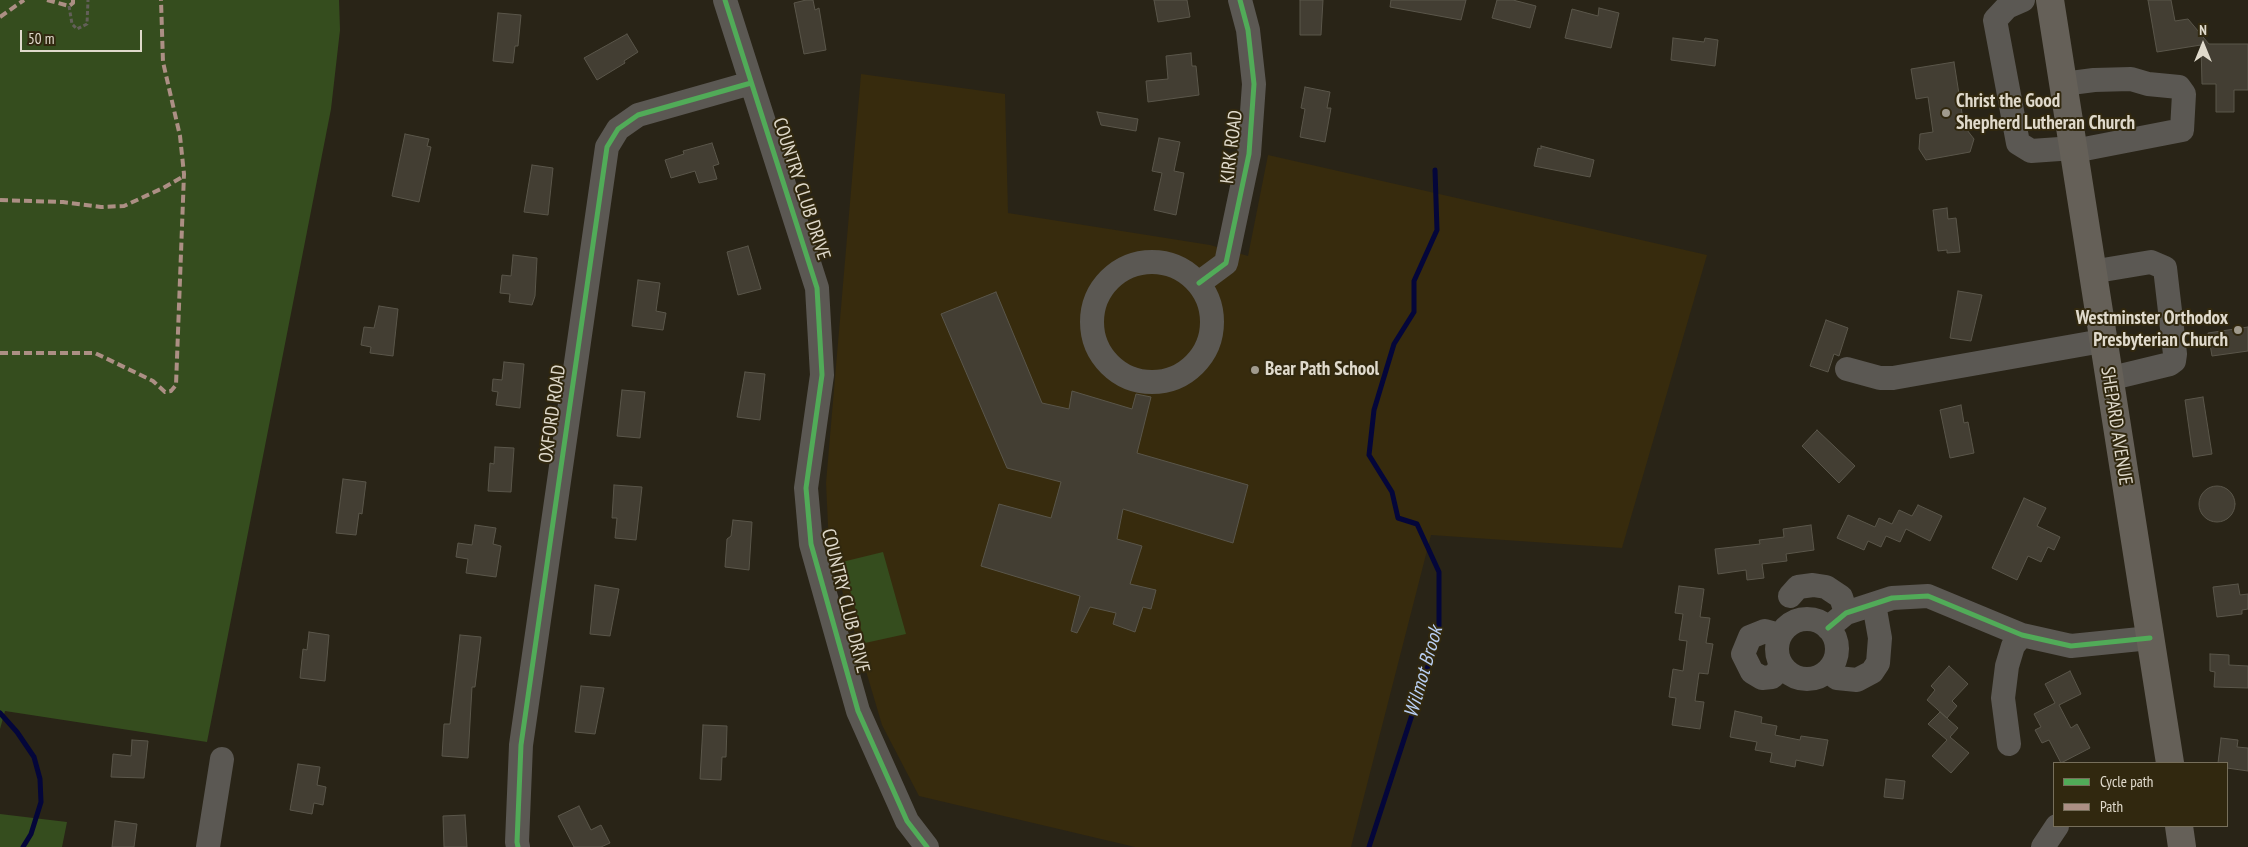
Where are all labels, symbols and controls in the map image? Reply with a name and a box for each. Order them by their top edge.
scale bar [22,20,145,52]
north arrow [2178,20,2228,70]
text: N [2199,21,2207,39]
text: 50 m [28,29,54,48]
place label: Christ the Good Shepherd Lutheran Church [1956,91,2135,135]
marker: Christ the Good Shepherd Lutheran Church [1940,107,1952,119]
street label: KIRK ROAD [1216,109,1248,185]
street label: COUNTRY CLUB DRIVE [767,115,835,263]
place label: Westminster Orthodox Presbyterian Church [2076,308,2228,352]
marker: Westminster Orthodox Presbyterian Church [2232,324,2244,336]
place label: Bear Path School [1265,359,1379,381]
street label: OXFORD ROAD [535,364,571,464]
marker: Bear Path School [1249,364,1261,376]
street label: SHEPARD AVENUE [2095,365,2137,487]
street label: COUNTRY CLUB DRIVE [816,526,874,676]
water label: Wilmot Brook [1400,624,1448,720]
legend [2053,762,2228,827]
text: Cycle path [2100,772,2153,791]
text: Path [2100,797,2123,816]

